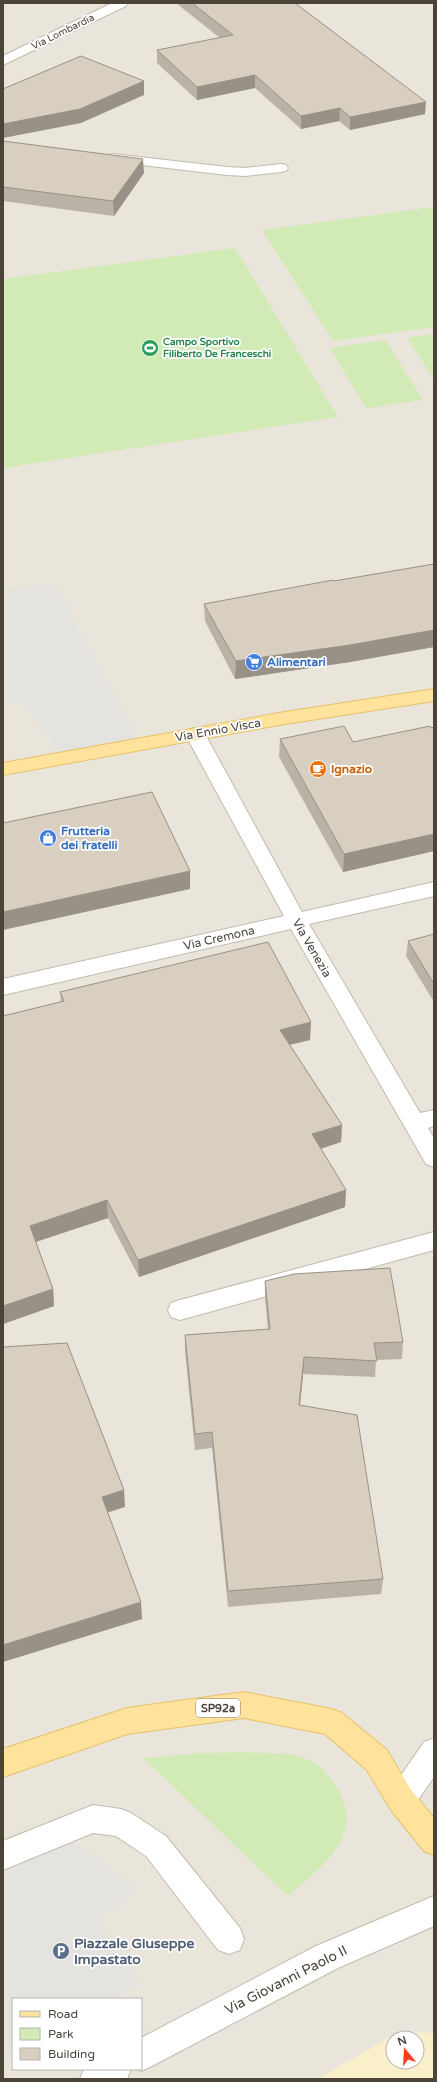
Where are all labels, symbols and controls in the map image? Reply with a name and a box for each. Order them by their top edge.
street label: Via Lombardia [30,12,96,52]
place label: Campo Sportivo Filiberto De Franceschi [163,336,272,360]
sports icon: Campo Sportivo Filiberto De Franceschi [140,338,160,358]
supermarket icon: Alimentari [244,652,264,672]
place label: Alimentari [267,655,326,669]
street label: Via Ennio Visca [174,716,262,744]
cafe icon: Ignazio [308,759,328,779]
place label: Ignazio [331,762,372,777]
place label: Frutteria dei fratelli [61,824,118,852]
shop icon: Frutteria dei fratelli [38,828,58,848]
street label: Via Venezia [290,916,334,980]
street label: Via Cremona [182,923,256,953]
road number: SP92a [196,1699,240,1717]
place label: Piazzale Giuseppe Impastato [74,1935,194,1968]
parking icon: Piazzale Giuseppe Impastato [51,1941,71,1961]
street label: Via Giovanni Paolo II [222,1942,350,2018]
legend [12,1998,142,2070]
text: Road [48,2007,78,2021]
text: Park [48,2027,74,2041]
north arrow [385,2030,425,2070]
text: N [396,2033,408,2049]
text: Building [48,2047,95,2061]

